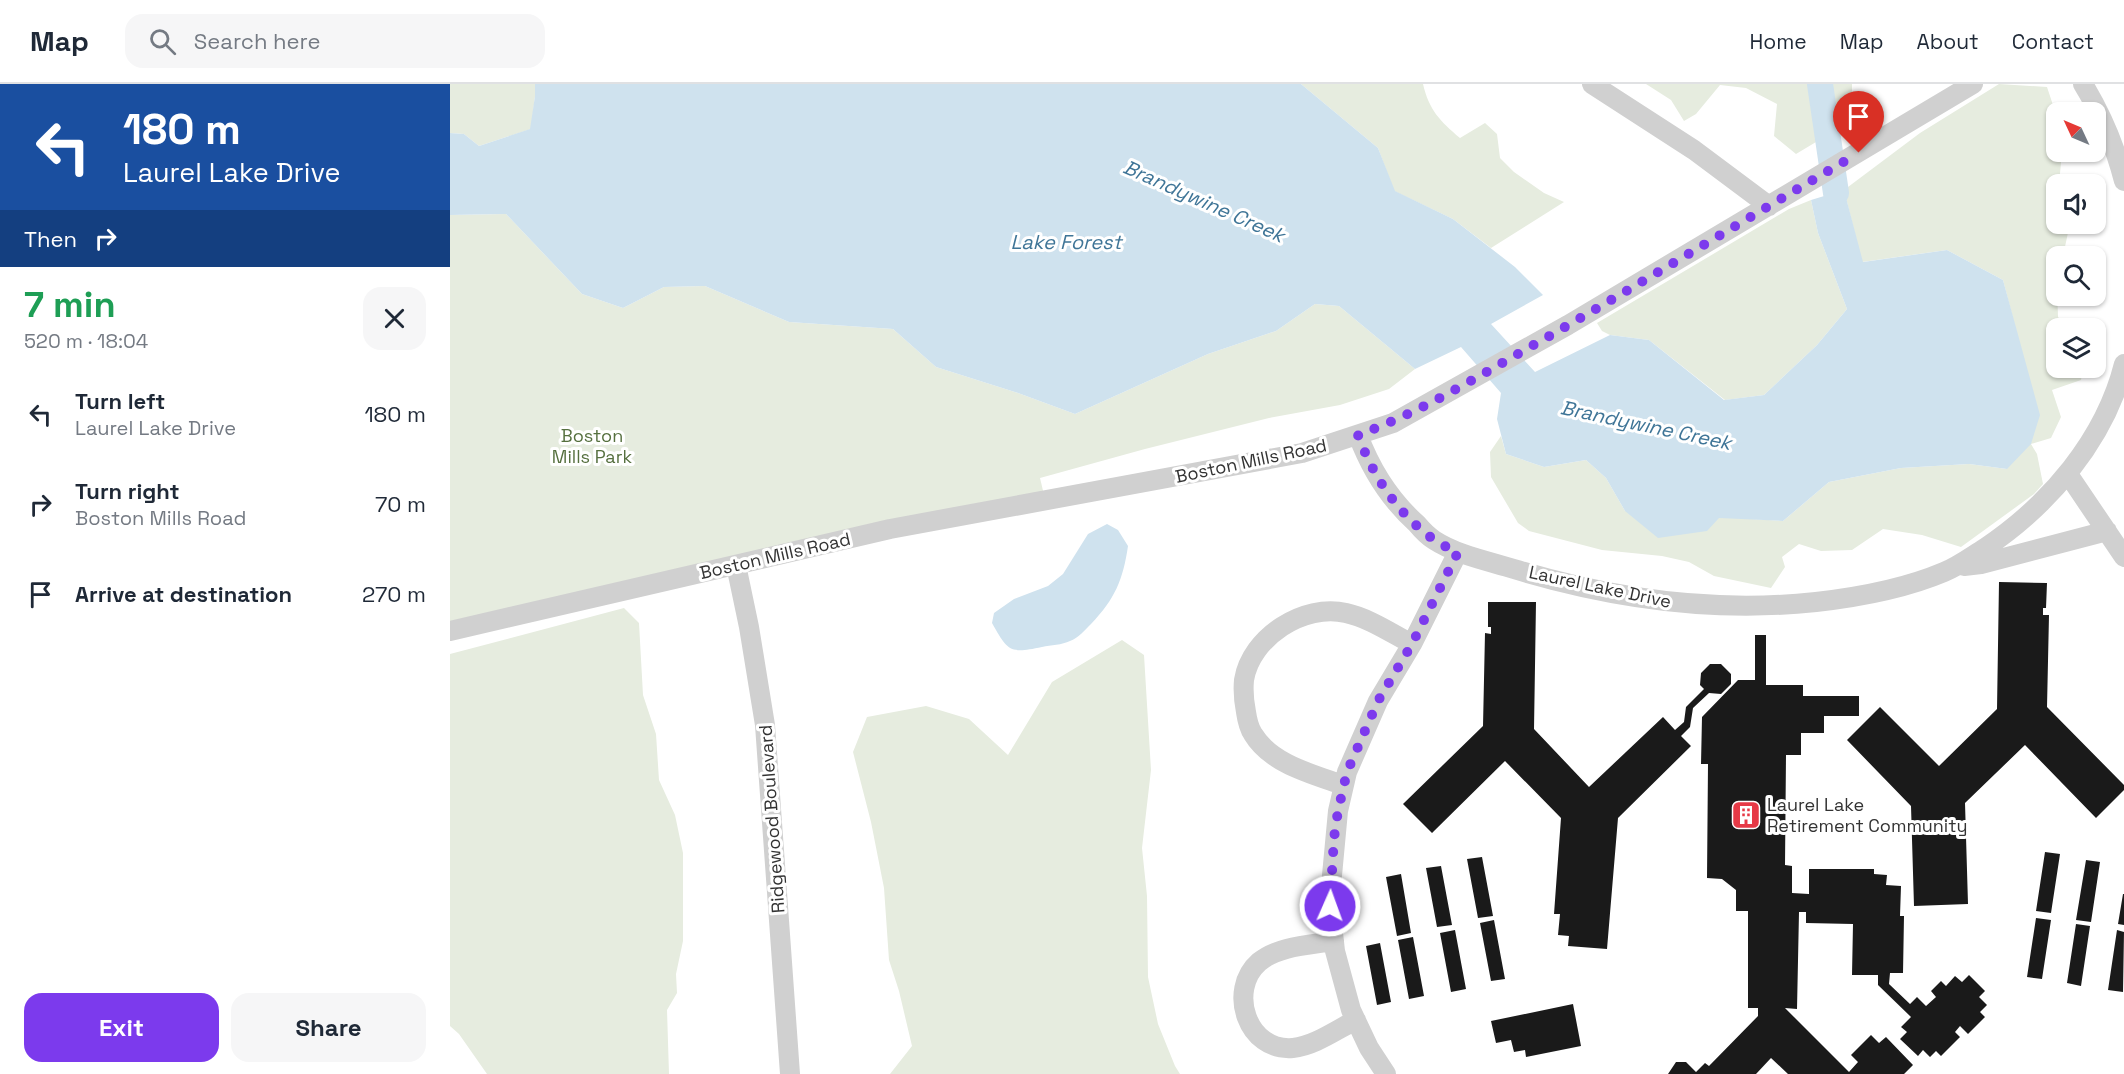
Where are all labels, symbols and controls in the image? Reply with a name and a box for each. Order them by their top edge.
search box [125,14,545,68]
text: Map [30,23,89,59]
icon: search [146,25,179,58]
text: Search here [194,27,321,55]
text: Home [1749,28,1807,55]
text: Map [1840,28,1884,55]
text: About [1917,28,1979,55]
text: Contact [2012,28,2094,55]
pin [1833,91,1884,153]
icon: arrive [1842,100,1875,133]
north arrow [2046,102,2106,162]
map controls [2046,102,2106,378]
text: 180 m [123,103,241,156]
icon: left [24,108,102,186]
water label: Brandywine Creek [1119,154,1291,249]
text: Laurel Lake Drive [123,155,340,190]
button: sound [2046,174,2106,234]
icon: right [89,222,122,255]
text: Then [24,225,77,253]
water label: Lake Forest [1010,229,1123,255]
button: search [2046,246,2106,306]
text: 7 min [24,282,116,328]
button: close [363,287,426,350]
button: layers [2046,318,2106,378]
text: 520 m · 18:04 [24,328,148,354]
text: Turn left [75,387,165,415]
water label: Brandywine Creek [1558,394,1736,456]
icon: left [24,398,57,431]
text: 180 m [364,400,426,428]
text: Laurel Lake Drive [75,415,236,441]
park label: Boston Mills Park [552,424,632,468]
street label: Boston Mills Road [1173,433,1329,488]
text: Turn right [75,477,180,505]
icon: right [24,488,57,521]
text: 70 m [375,490,426,518]
text: Boston Mills Road [75,505,246,531]
street label: Boston Mills Road [697,527,853,584]
street label: Laurel Lake Drive [1527,560,1673,613]
icon: arrive [24,578,57,611]
text: Arrive at destination [75,580,292,608]
text: 270 m [362,580,426,608]
street label: Ridgewood Boulevard [753,724,790,914]
place label: Laurel Lake Retirement Community [1767,793,1968,837]
building icon: Laurel Lake Retirement Community [1730,799,1762,831]
position arrow [1298,874,1362,938]
button: Exit [24,993,219,1062]
button: Share [231,993,426,1062]

